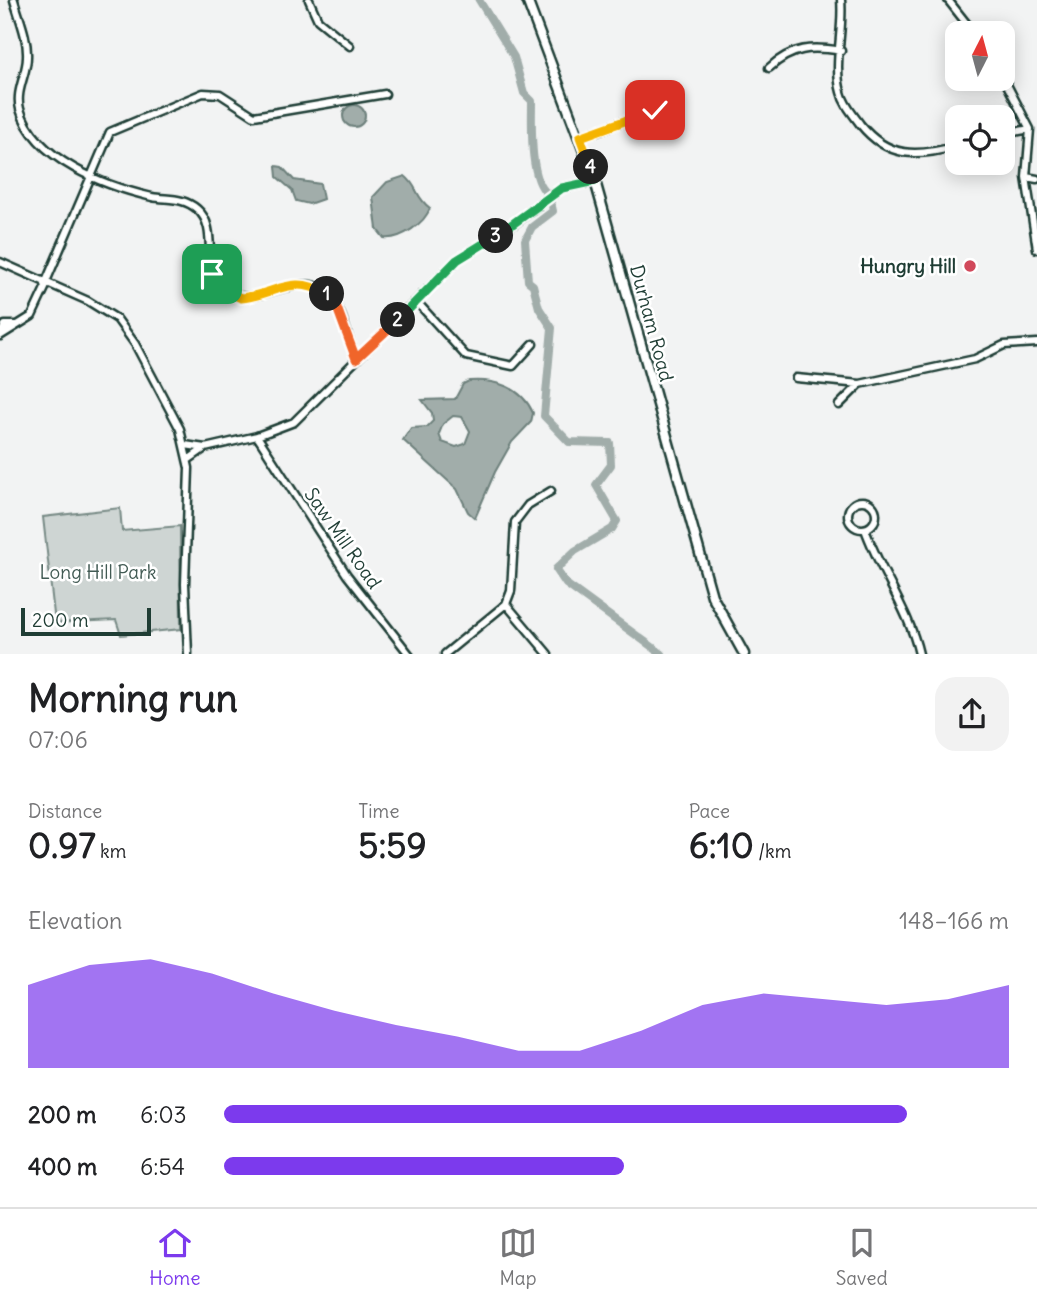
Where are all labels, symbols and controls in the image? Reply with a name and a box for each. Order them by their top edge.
north arrow [945,21,1015,91]
map controls [945,21,1015,175]
pin [625,80,685,140]
icon: check [636,91,674,129]
button: locate [945,105,1015,175]
pin: 4 [574,150,608,184]
text: 4 [585,154,596,178]
pin: 3 [478,218,514,254]
text: 3 [490,223,501,247]
pin [182,244,242,304]
place label: Hungry Hill [860,254,956,278]
icon: arrive [193,255,231,293]
marker: Hungry Hill [962,258,978,274]
street label: Durham Road [625,262,679,384]
pin: 1 [310,276,344,312]
text: 1 [323,281,330,305]
pin: 2 [380,302,416,338]
text: 2 [392,307,403,331]
street label: Saw Mill Road [299,483,387,593]
park label: Long Hill Park [39,560,157,584]
scale bar [21,605,150,637]
text: 200 m [32,608,89,632]
text: Morning run [28,675,238,722]
button: share [935,677,1009,751]
text: 07:06 [28,725,88,754]
text: Distance [28,799,102,823]
text: Time [358,799,399,823]
text: Pace [689,799,730,823]
text: 0.97 [28,823,96,867]
text: 5:59 [358,823,427,867]
text: 6:10 [689,823,754,867]
text: km [96,839,126,863]
text: /km [754,839,791,863]
text: Elevation [28,906,122,935]
text: 148–166 m [899,906,1009,935]
text: 200 m [28,1100,97,1129]
text: 6:03 [140,1100,187,1129]
text: 400 m [28,1152,97,1181]
text: 6:54 [140,1152,185,1181]
tab: Home [149,1224,201,1290]
tab: Map [499,1224,537,1290]
tab: Saved [836,1224,888,1290]

